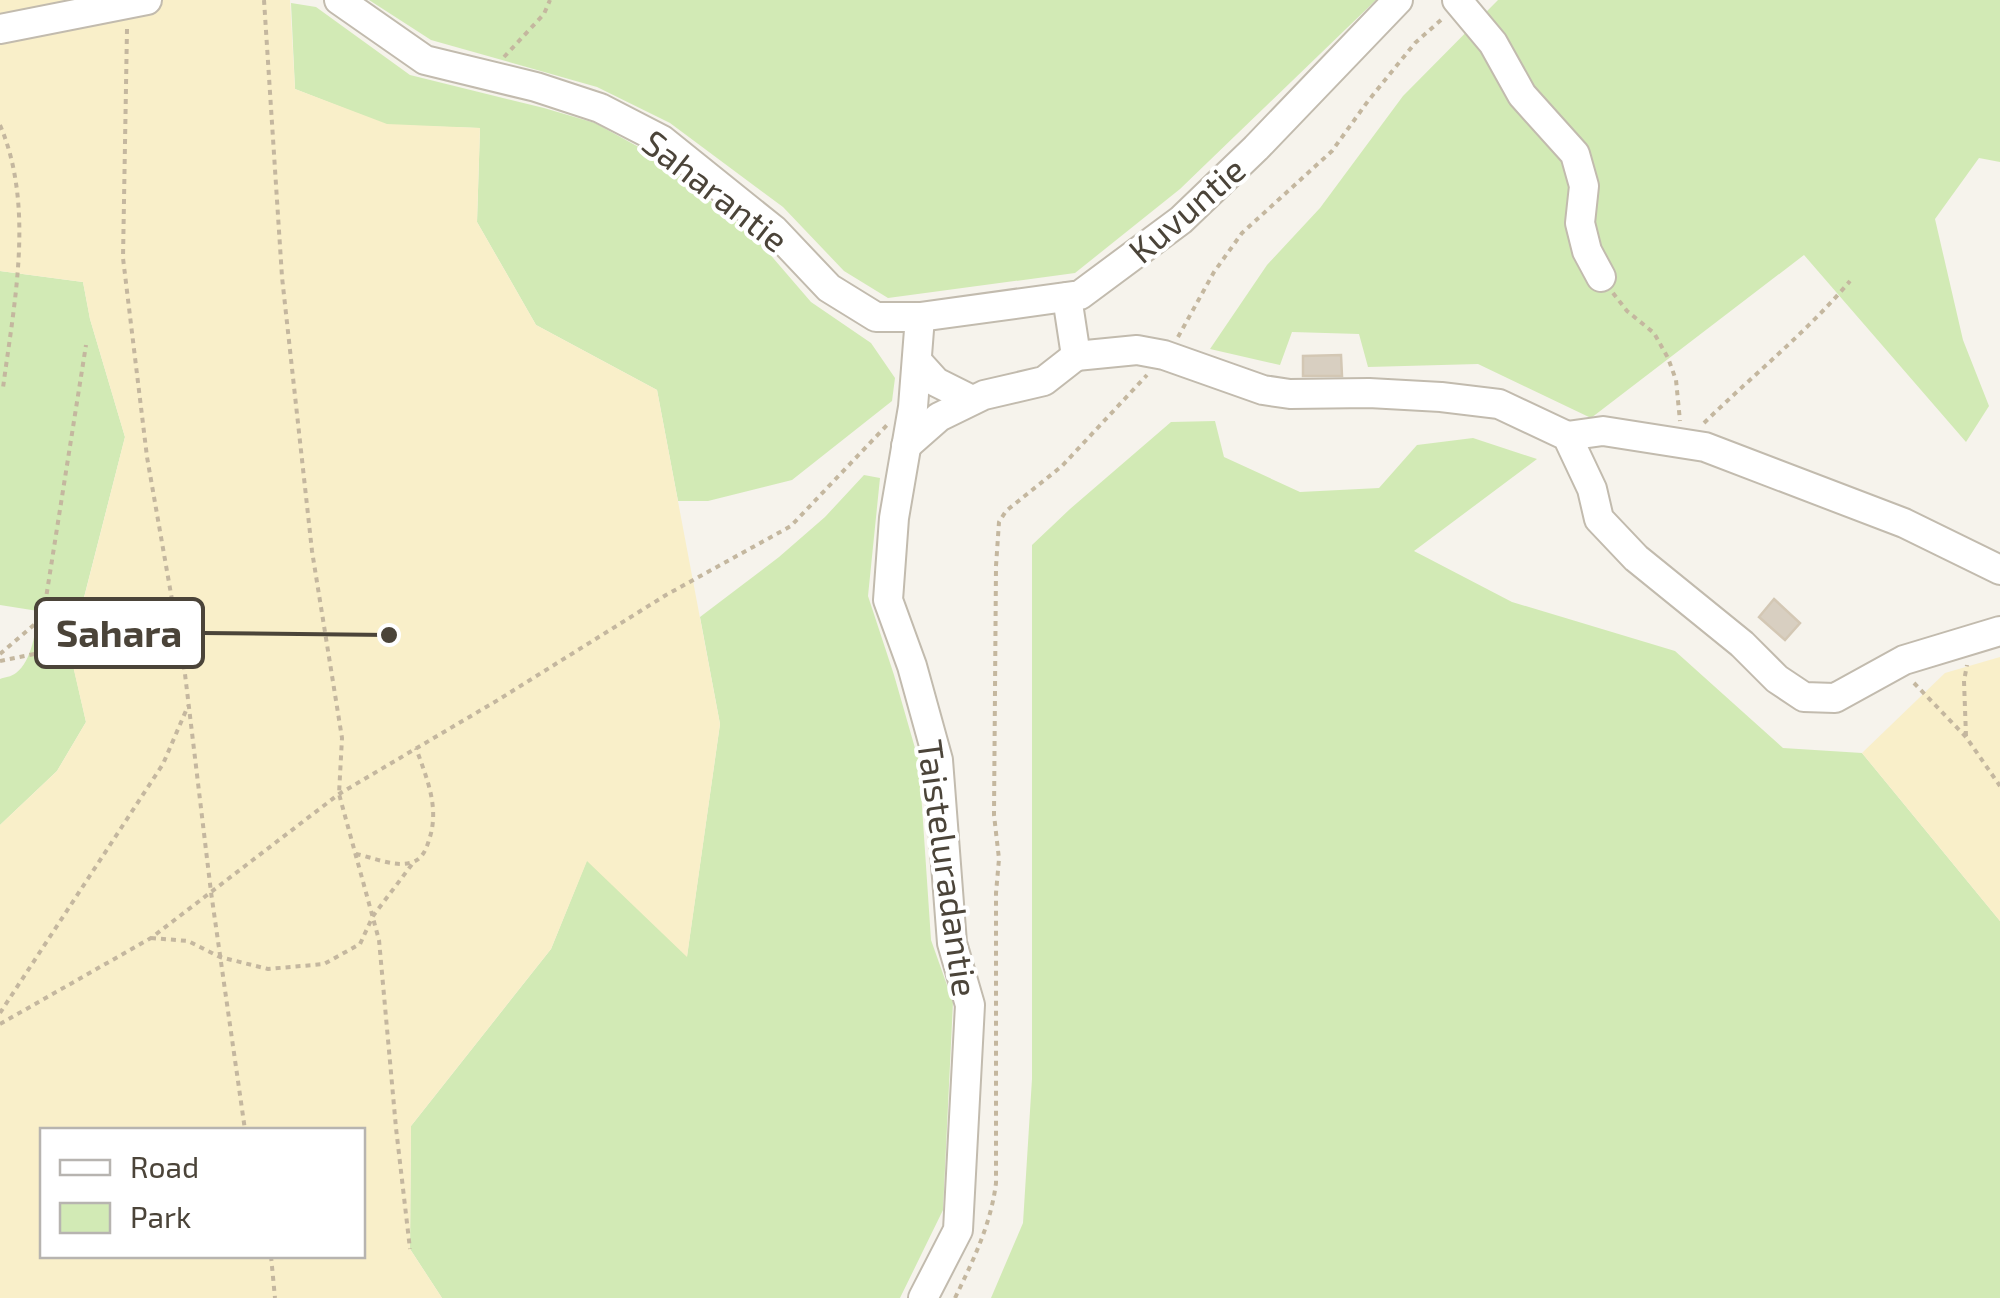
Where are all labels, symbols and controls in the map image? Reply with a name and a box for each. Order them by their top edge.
street label: Saharantie [635,120,797,260]
street label: Kuvuntie [1119,147,1253,271]
callout: Sahara [36,599,203,667]
text: Sahara [56,609,182,655]
street label: Taisteluradantie [910,737,988,999]
legend [40,1128,365,1258]
text: Road [130,1148,199,1184]
text: Park [130,1198,191,1234]

